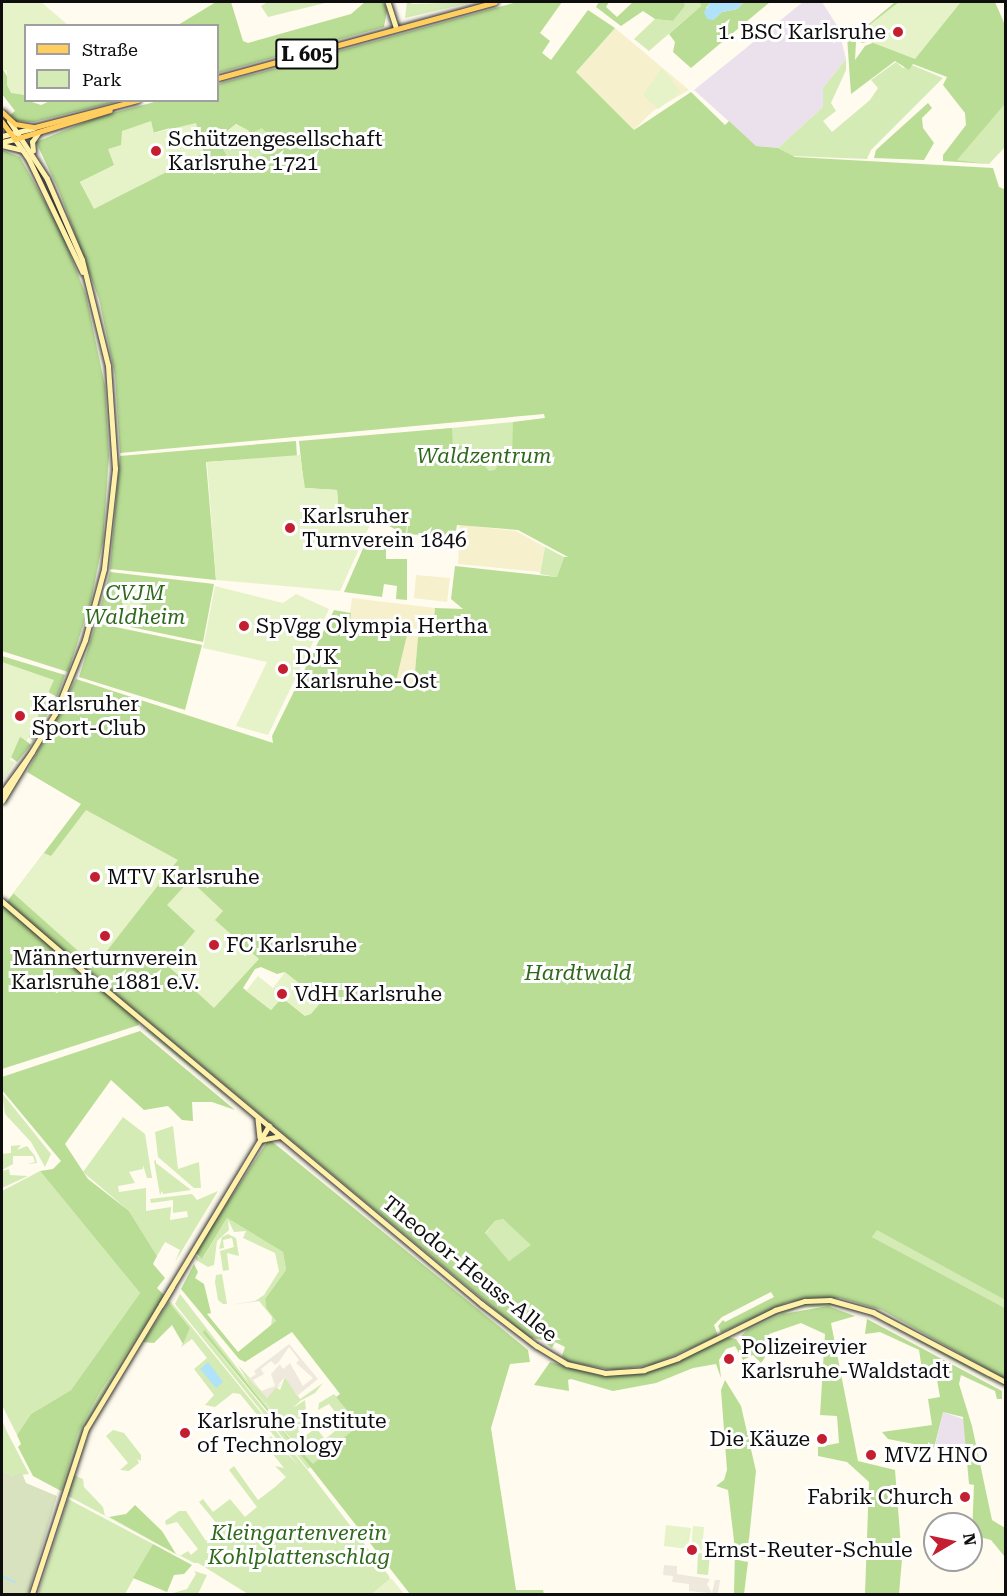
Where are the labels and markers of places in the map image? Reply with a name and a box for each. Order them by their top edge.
place label: 1. BSC Karlsruhe [718,19,886,45]
marker: 1. BSC Karlsruhe [891,25,905,39]
place label: Schützengesellschaft Karlsruhe 1721 [168,126,383,176]
marker: Schützengesellschaft Karlsruhe 1721 [149,144,163,158]
place label: Karlsruher Turnverein 1846 [302,503,467,553]
marker: Karlsruher Turnverein 1846 [283,521,297,535]
place label: SpVgg Olympia Hertha [256,613,488,639]
marker: SpVgg Olympia Hertha [237,619,251,633]
place label: DJK Karlsruhe-Ost [295,644,437,694]
marker: DJK Karlsruhe-Ost [276,662,290,676]
place label: Karlsruher Sport-Club [32,691,146,741]
marker: Karlsruher Sport-Club [13,709,27,723]
place label: MTV Karlsruhe [107,864,260,890]
marker: MTV Karlsruhe [88,870,102,884]
marker: Männerturnverein Karlsruhe 1881 e.V. [98,929,112,943]
place label: FC Karlsruhe [226,932,357,958]
marker: FC Karlsruhe [207,938,221,952]
place label: Männerturnverein Karlsruhe 1881 e.V. [11,945,199,995]
place label: VdH Karlsruhe [294,981,442,1007]
marker: VdH Karlsruhe [275,987,289,1001]
place label: Polizeirevier Karlsruhe-Waldstadt [741,1334,950,1384]
marker: Polizeirevier Karlsruhe-Waldstadt [722,1352,736,1366]
place label: Karlsruhe Institute of Technology [197,1408,387,1458]
marker: Karlsruhe Institute of Technology [178,1426,192,1440]
place label: Die Käuze [709,1426,810,1452]
marker: Die Käuze [815,1432,829,1446]
place label: MVZ HNO [884,1442,988,1468]
marker: MVZ HNO [862,1446,880,1464]
place label: Fabrik Church [807,1484,953,1510]
marker: Fabrik Church [958,1490,972,1504]
place label: Ernst-Reuter-Schule [704,1537,912,1563]
marker: Ernst-Reuter-Schule [685,1543,699,1557]

